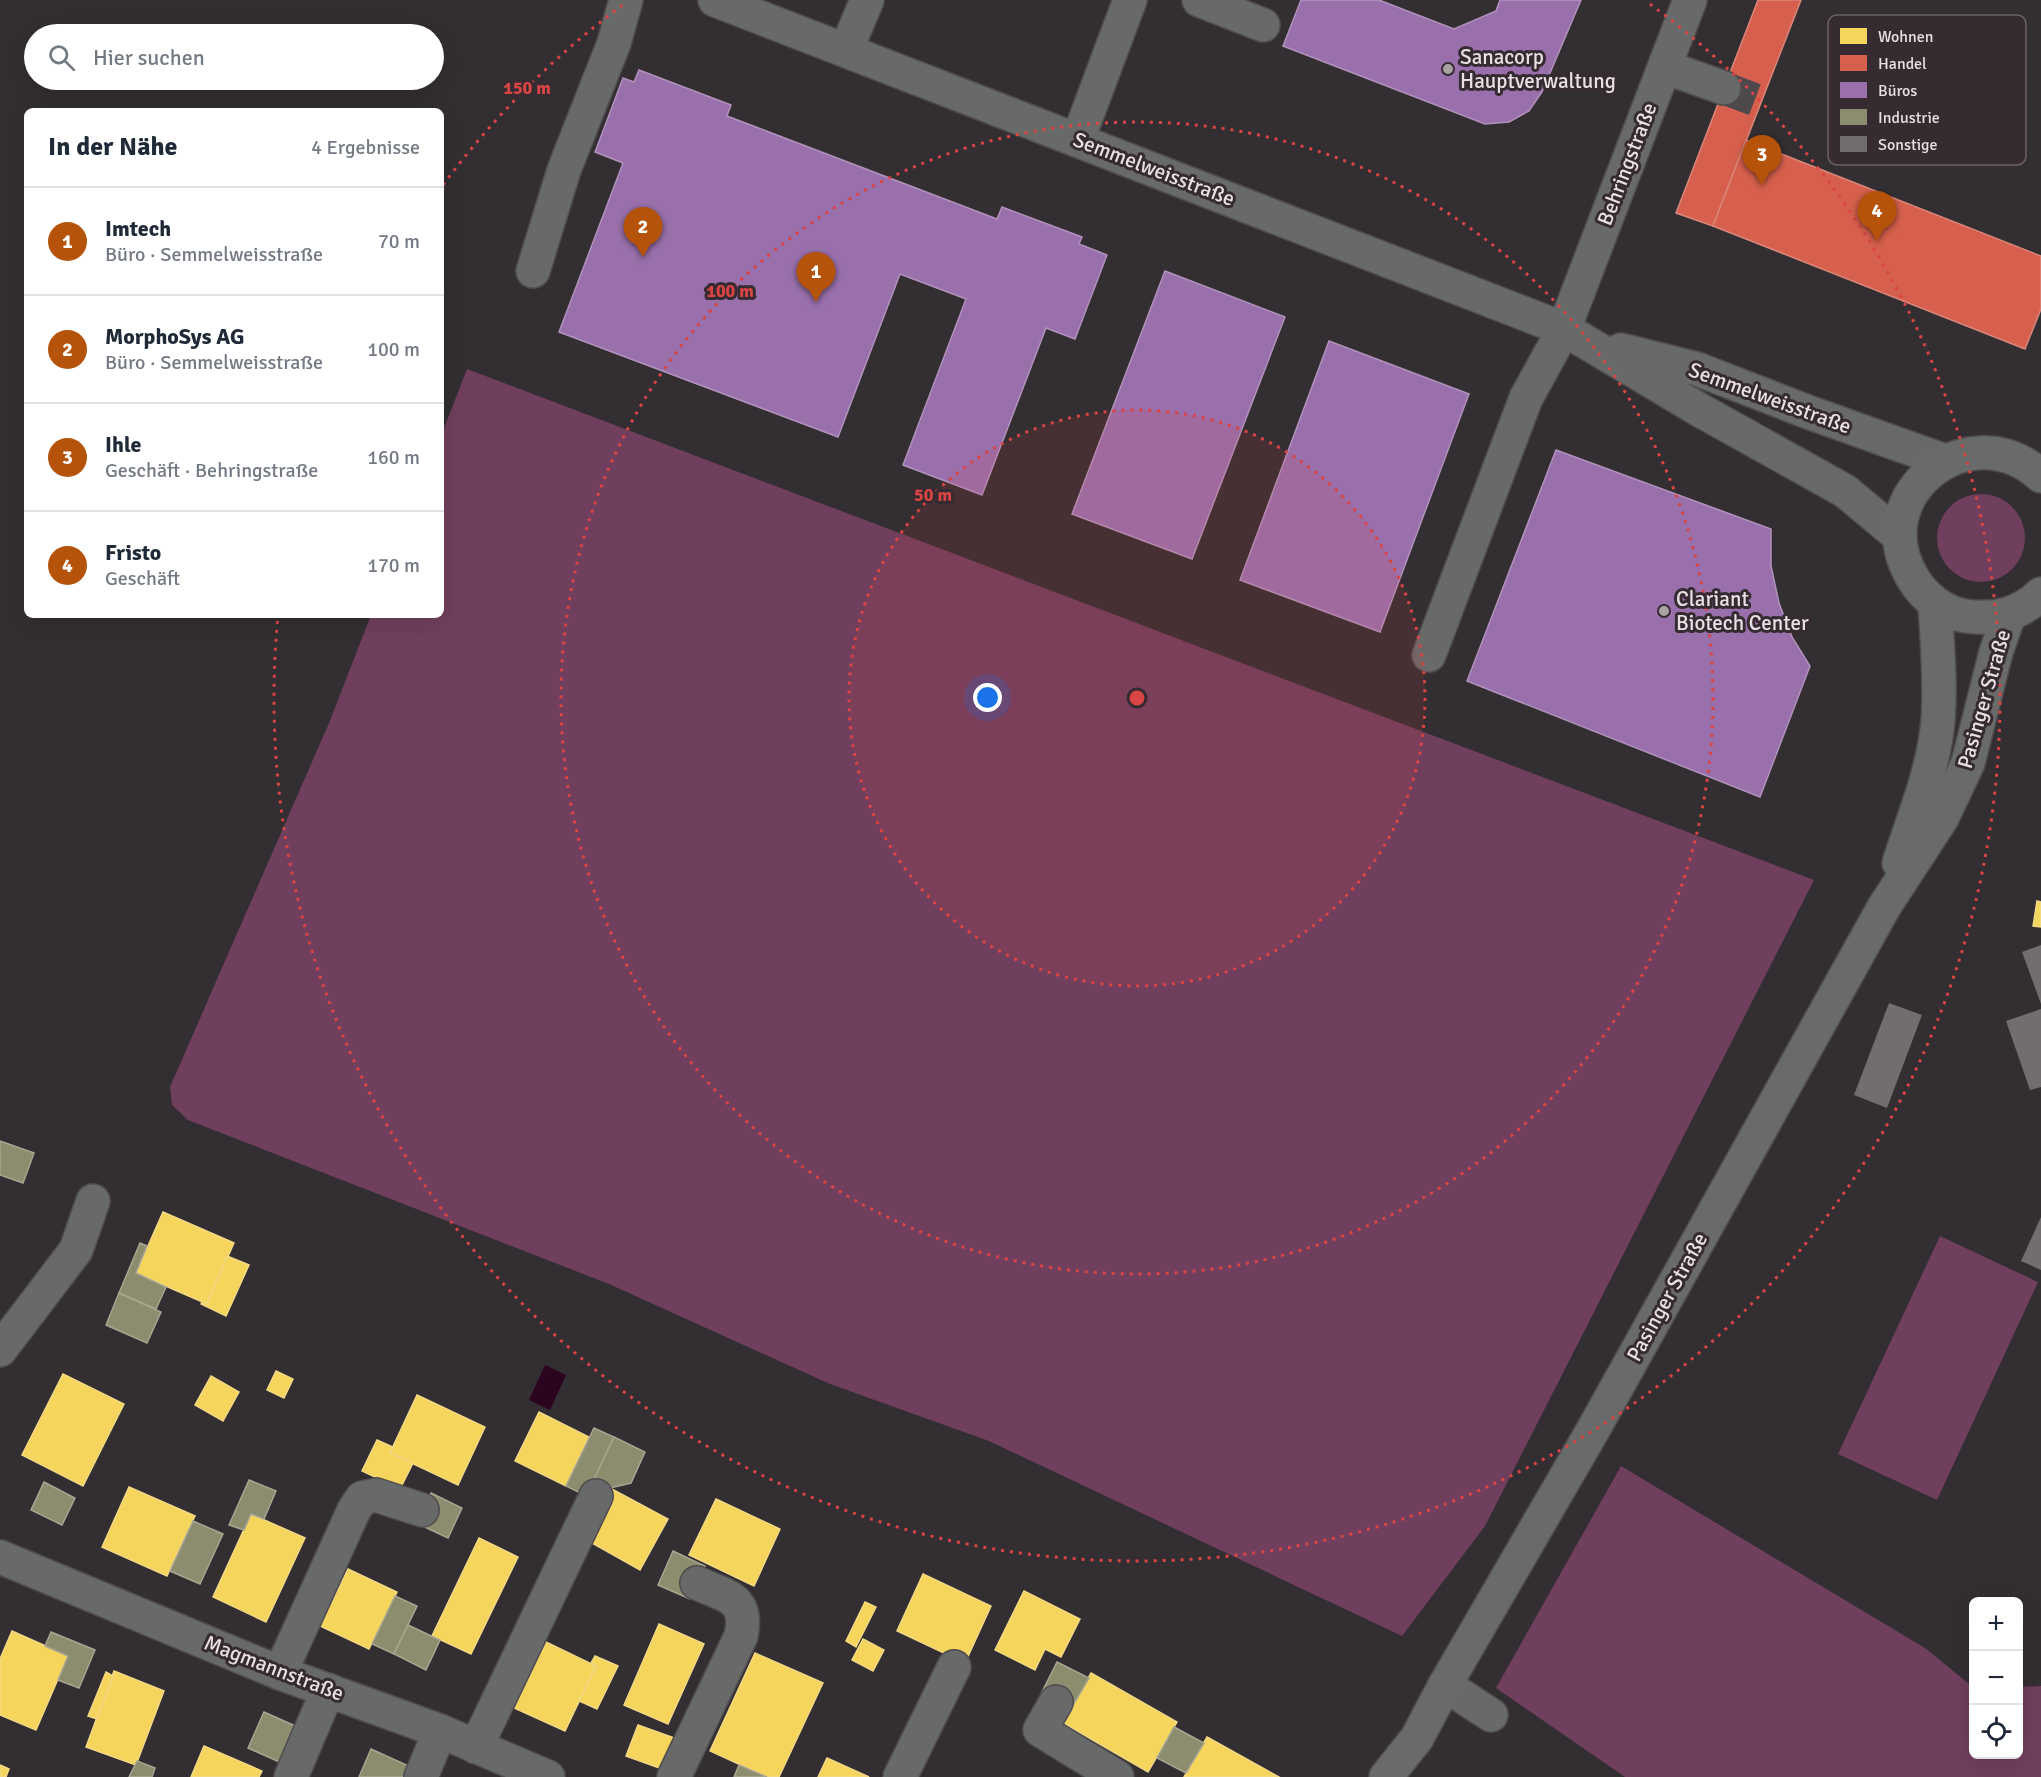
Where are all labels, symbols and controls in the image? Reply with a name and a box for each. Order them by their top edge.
legend [1828,15,2026,165]
search box [24,24,444,90]
text: Wohnen [1878,27,1933,47]
icon: search [45,41,78,74]
text: Hier suchen [93,44,205,71]
place label: Sanacorp Hauptverwaltung [1460,44,1616,94]
text: Handel [1878,54,1927,74]
marker: Sanacorp Hauptverwaltung [1441,62,1455,76]
text: 150 m [503,77,551,99]
text: Büros [1878,81,1917,101]
street label: Behringstraße [1592,99,1662,229]
text: Industrie [1878,108,1940,128]
street label: Semmelweisstraße [1070,126,1238,212]
text: In der Nähe [48,131,178,163]
text: 4 Ergebnisse [311,135,420,160]
text: Sonstige [1878,135,1937,155]
pin: 3 [1742,136,1782,185]
pin: 4 [1858,192,1896,241]
pin: 2 [624,208,662,257]
text: Imtech [105,215,171,242]
text: 1 [62,229,73,254]
text: 70 m [378,229,420,254]
text: Büro · Semmelweisstraße [105,242,323,267]
pin: 1 [796,252,836,302]
text: 100 m [706,280,754,302]
text: MorphoSys AG [105,323,244,350]
text: 2 [62,337,73,362]
text: 100 m [367,337,420,362]
text: Büro · Semmelweisstraße [105,350,323,375]
street label: Semmelweisstraße [1685,357,1855,439]
text: Ihle [105,431,141,458]
text: 3 [62,445,73,470]
text: 160 m [367,445,420,470]
text: Geschäft · Behringstraße [105,458,318,483]
text: 50 m [914,484,952,506]
text: Fristo [105,539,161,566]
text: 4 [62,553,73,578]
text: 170 m [367,553,420,578]
text: Geschäft [105,566,180,591]
place label: Clariant Biotech Center [1676,586,1809,636]
marker: Clariant Biotech Center [1657,604,1671,618]
street label: Pasinger Straße [1952,627,2016,771]
your location [973,683,1002,712]
centre of rings [1127,688,1147,708]
street label: Pasinger Straße [1621,1228,1713,1366]
map controls [1969,1597,2023,1759]
button: + [1969,1597,2023,1651]
street label: Magmannstraße [201,1629,347,1707]
button: − [1969,1651,2023,1705]
button: locate [1969,1705,2023,1759]

